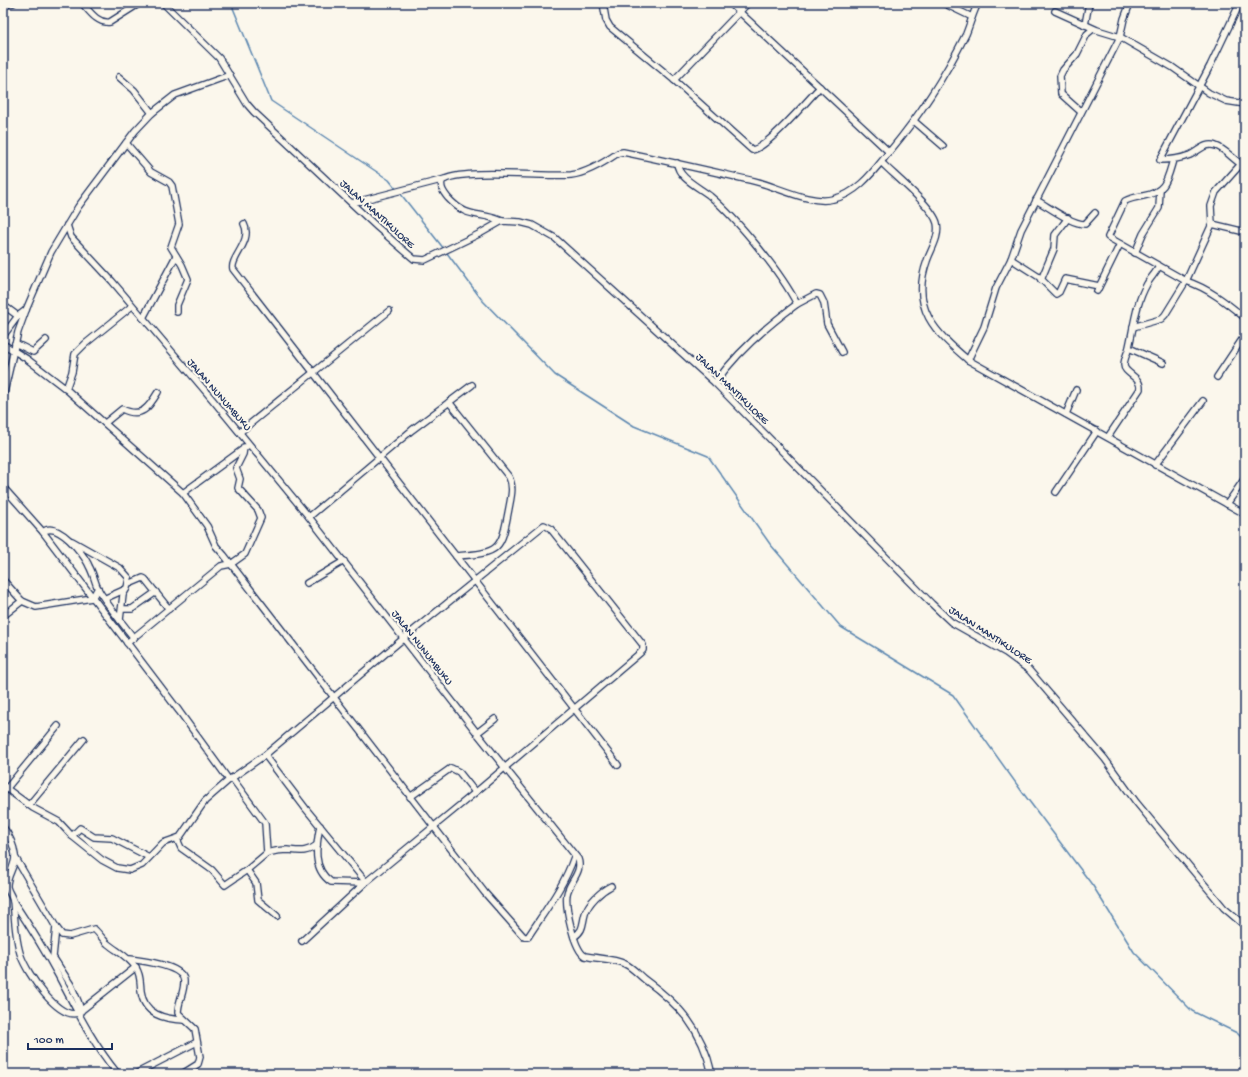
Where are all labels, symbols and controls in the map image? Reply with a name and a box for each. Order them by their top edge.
street label: JALAN MANTIKULORE [337,178,417,252]
street label: JALAN MANTIKULORE [693,352,771,428]
street label: JALAN NUNUMBUKU [184,357,253,434]
street label: JALAN MANTIKULORE [946,604,1035,668]
street label: JALAN NUNUMBUKU [388,608,454,688]
scale bar [28,1025,112,1051]
text: 100 m [33,1034,64,1048]

